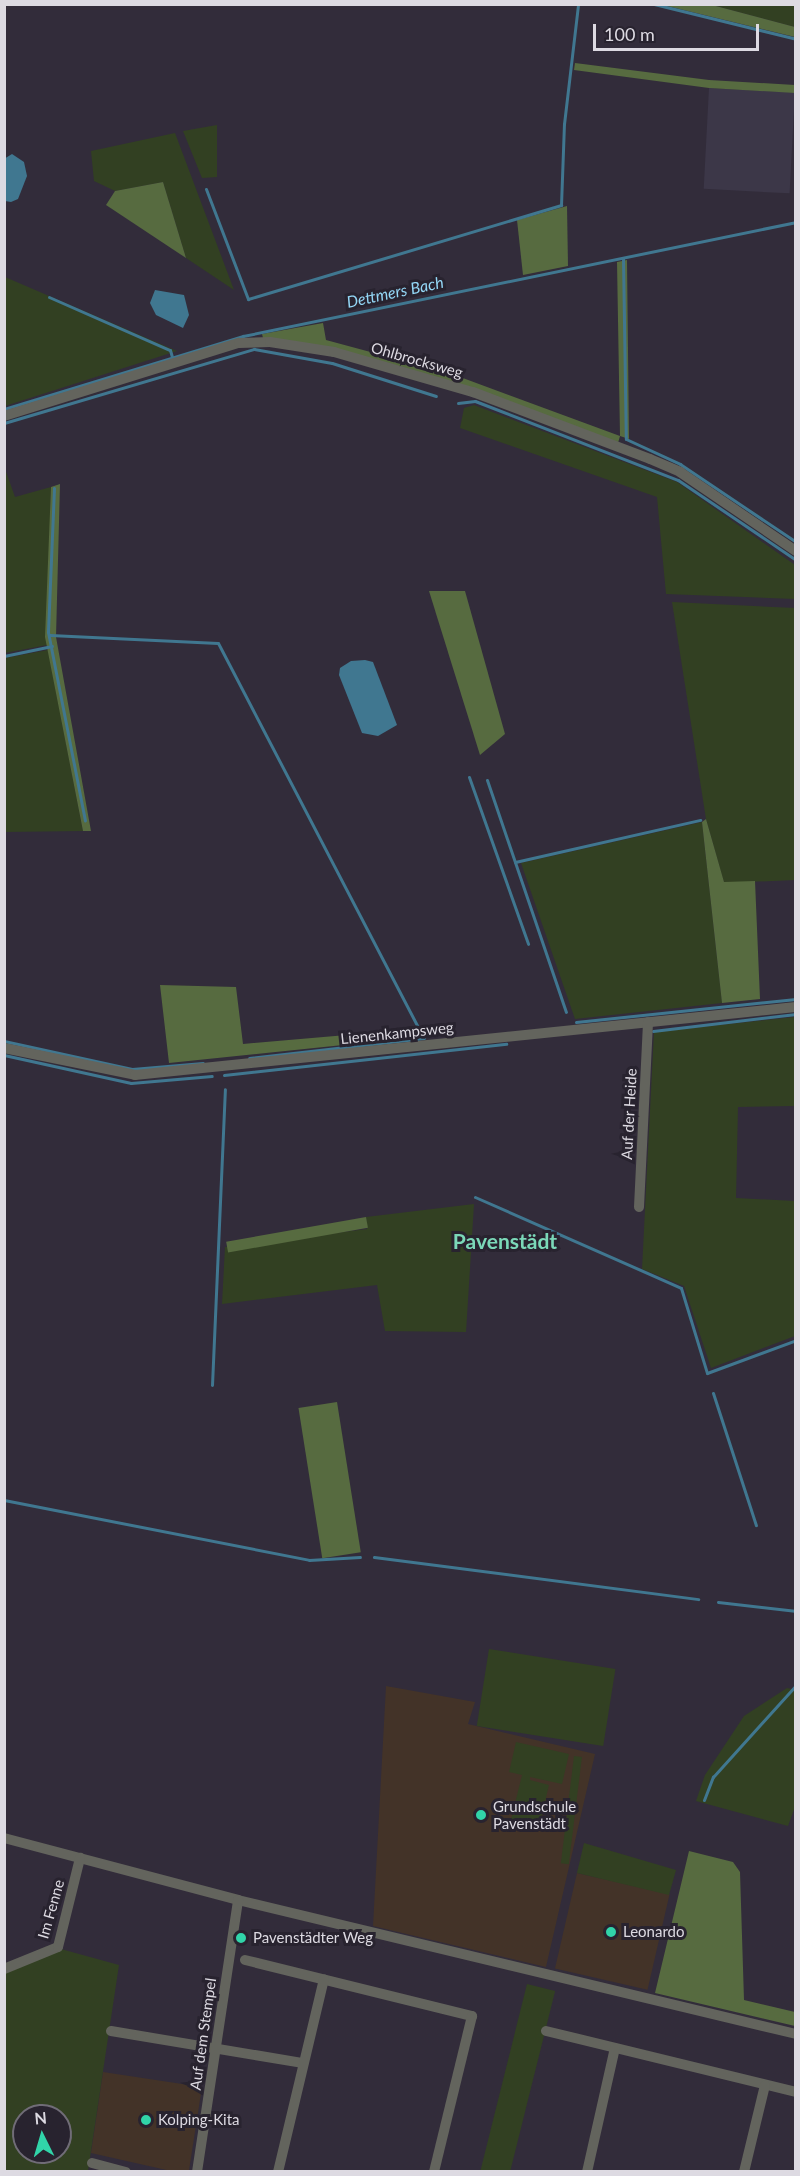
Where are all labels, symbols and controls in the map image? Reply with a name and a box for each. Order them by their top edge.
scale bar [596,12,762,50]
text: 100 m [604,23,655,45]
water label: Dettmers Bach [345,272,445,312]
street label: Ohlbrocksweg [369,338,465,382]
street label: Lienenkampsweg [340,1018,454,1048]
street label: Auf der Heide [618,1068,640,1160]
district label: Pavenstädt [453,1228,557,1254]
place label: Grundschule Pavenstädt [493,1797,576,1832]
marker: Grundschule Pavenstädt [474,1808,488,1822]
street label: Im Fenne [34,1877,68,1941]
place label: Leonardo [623,1923,684,1941]
marker: Leonardo [604,1925,618,1939]
place label: Pavenstädter Weg [253,1929,374,1947]
marker: Pavenstädter Weg [234,1931,248,1945]
street label: Auf dem Stempel [186,1977,220,2091]
north arrow [12,2104,72,2164]
text: N [34,2108,48,2128]
place label: Kolping-Kita [158,2111,240,2129]
marker: Kolping-Kita [139,2113,153,2127]

